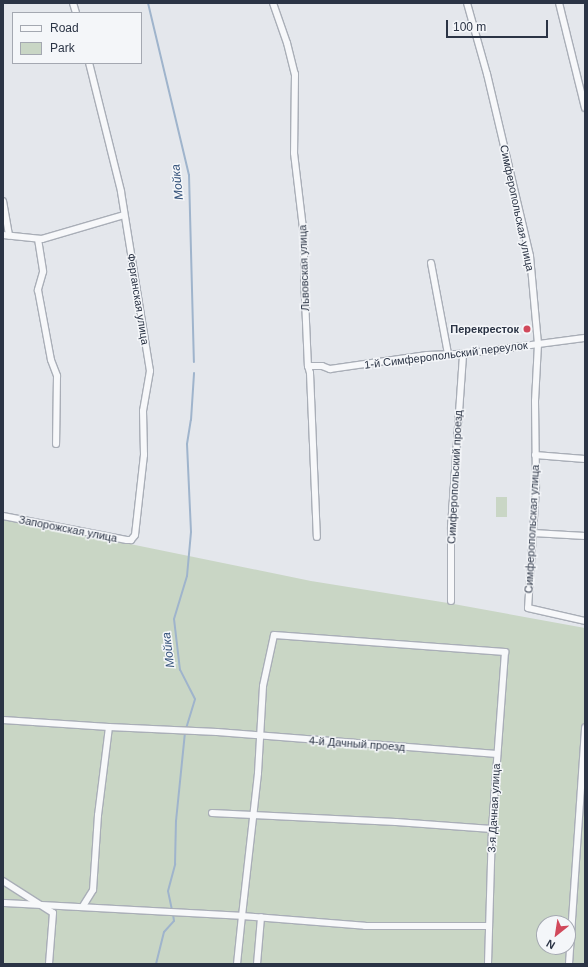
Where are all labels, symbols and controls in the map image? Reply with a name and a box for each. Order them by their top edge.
legend [12,12,142,64]
scale bar [448,12,550,38]
text: 100 m [453,20,486,34]
text: Road [50,21,79,35]
text: Park [50,41,75,55]
street label: Симферопольская улица [497,144,537,272]
water label: Мойка [169,164,187,200]
street label: Львовская улица [296,225,312,311]
street label: Ферганская улица [124,252,152,346]
place label: Перекресток [450,322,519,336]
marker: Перекресток [522,324,532,334]
street label: 1-й Симферопольский переулок [364,338,528,372]
street label: Симферопольский проезд [445,410,465,544]
street label: Симферопольская улица [522,464,542,594]
street label: Запорожская улица [18,513,118,545]
water label: Мойка [160,631,178,669]
street label: 4-й Дачный проезд [308,734,406,754]
street label: 3-я Дачная улица [485,763,503,853]
north arrow [536,915,576,955]
text: N [544,937,557,952]

